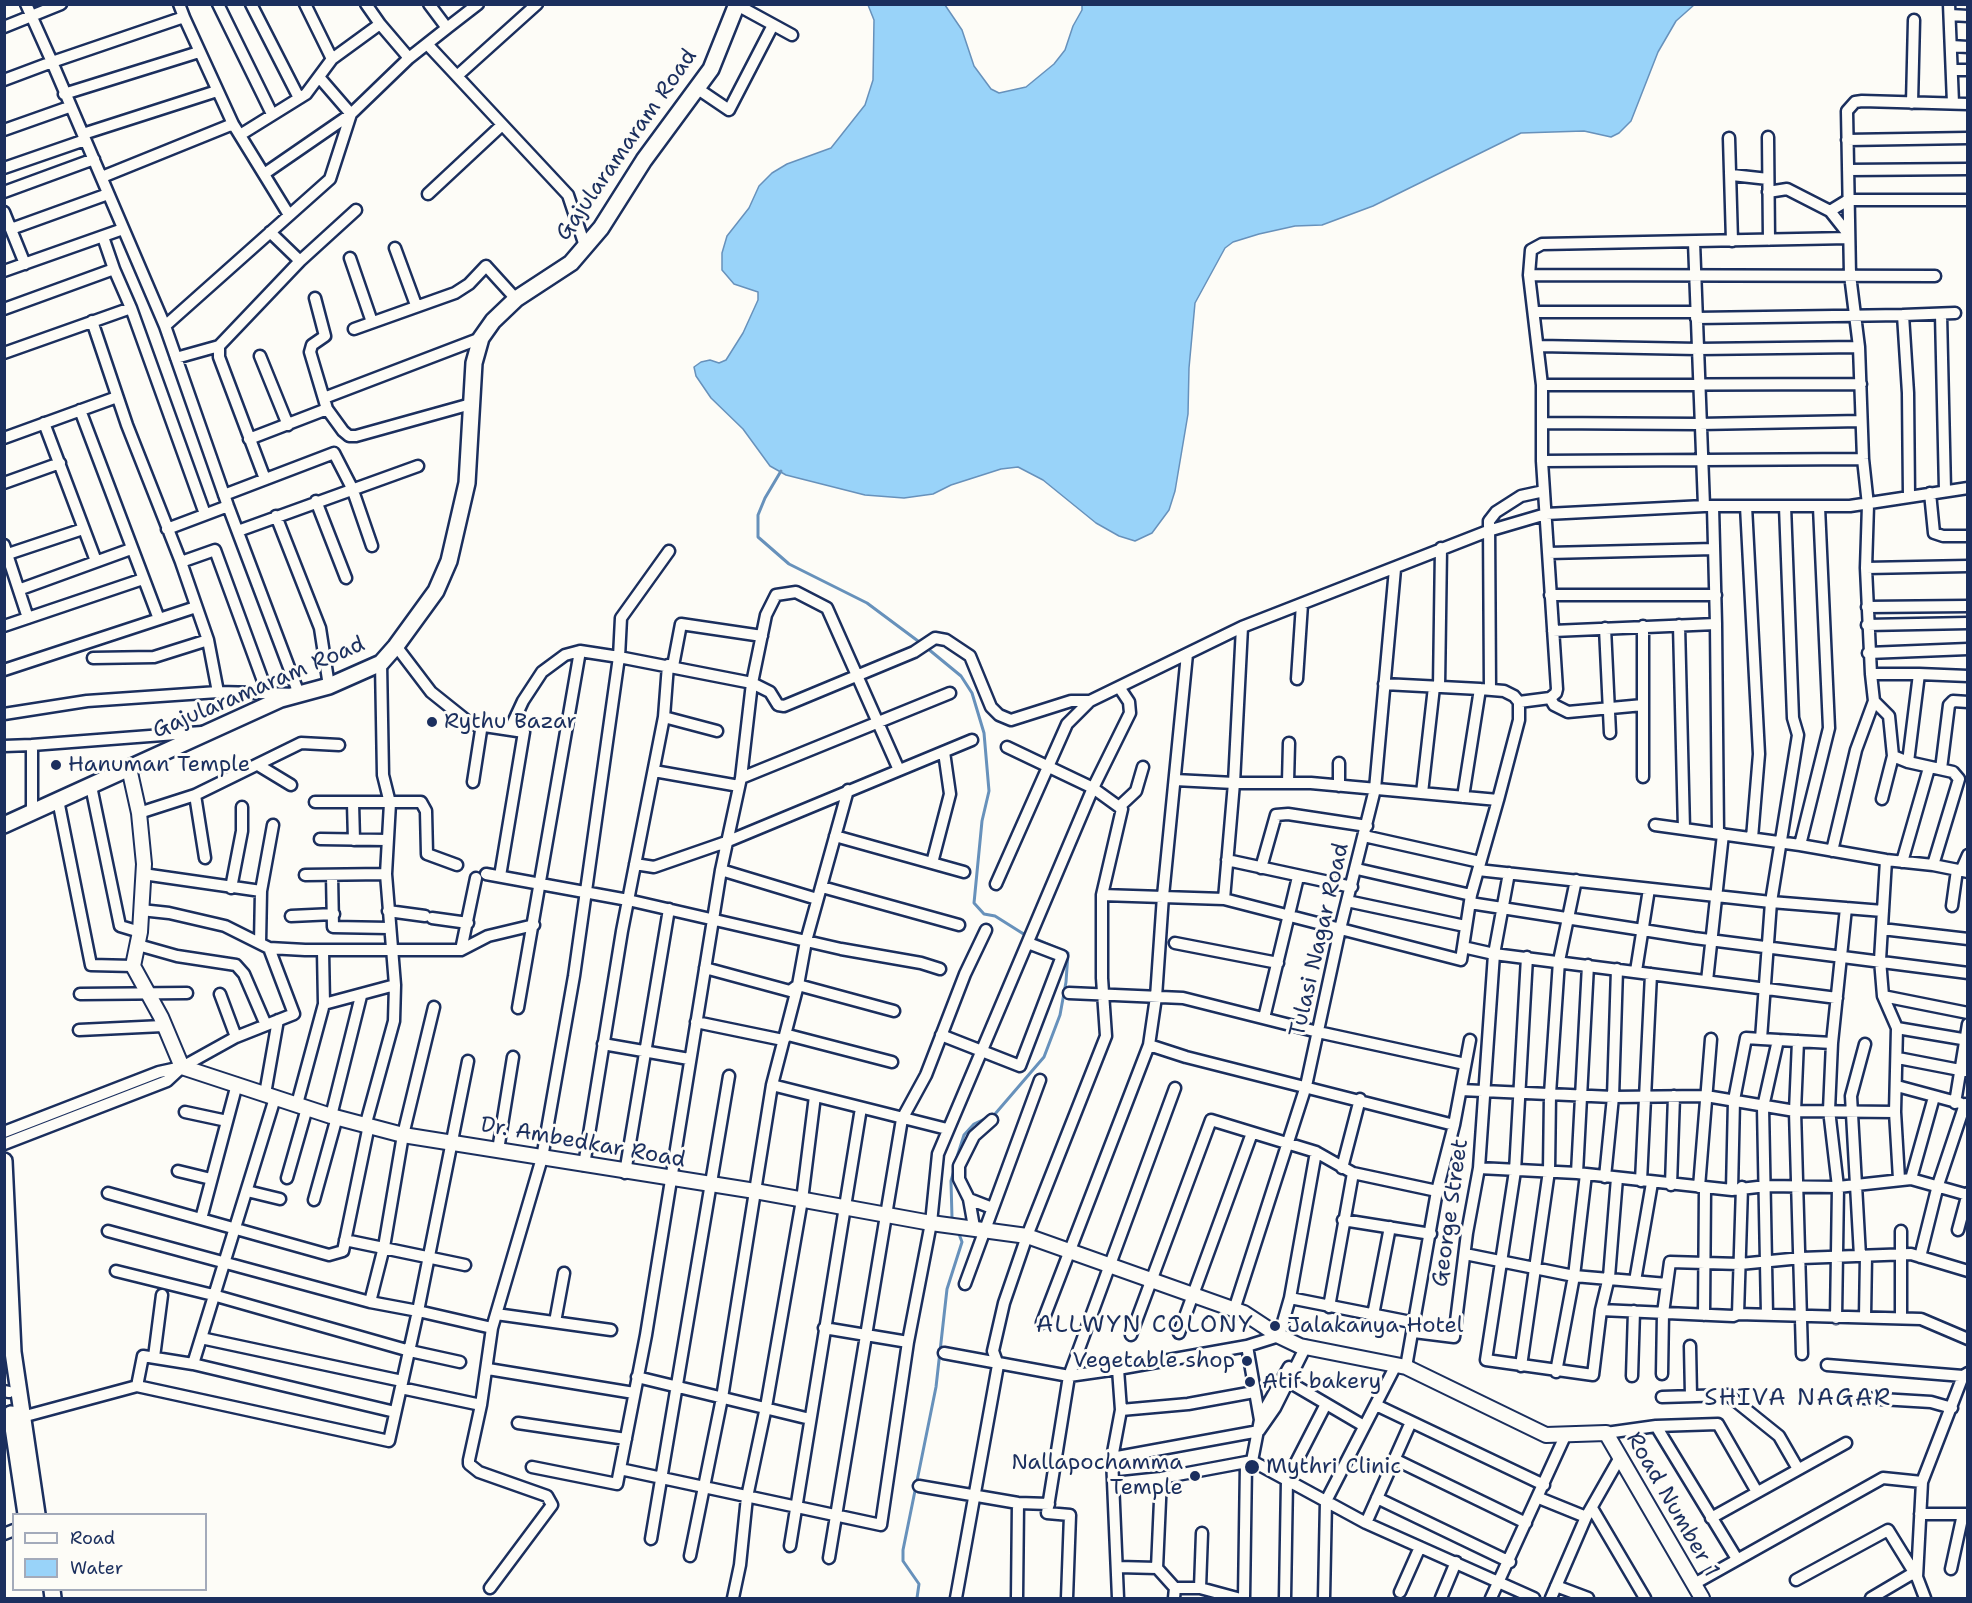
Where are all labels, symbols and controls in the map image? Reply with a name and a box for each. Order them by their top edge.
street label: Gajularamaram Road [551,44,703,246]
street label: Gajularamaram Road [149,631,369,745]
place label: Rythu Bazar [444,709,577,735]
marker: Rythu Bazar [425,715,439,729]
place label: Hanuman Temple [68,752,250,778]
marker: Hanuman Temple [49,758,63,772]
street label: Tulasi Nagar Road [1285,840,1355,1040]
street label: Dr. Ambedkar Road [479,1112,687,1174]
street label: George Street [1428,1137,1474,1289]
district label: ALLWYN COLONY [1036,1312,1254,1340]
place label: Jalakanya Hotel [1287,1313,1463,1339]
marker: Jalakanya Hotel [1268,1319,1282,1333]
place label: Vegetable shop [1072,1348,1235,1374]
marker: Vegetable shop [1240,1354,1254,1368]
place label: Atif bakery [1262,1369,1381,1395]
marker: Atif bakery [1243,1375,1257,1389]
district label: SHIVA NAGAR [1704,1385,1892,1413]
street label: Road Number 1 [1620,1428,1724,1582]
place label: Nallapochamma Temple [1011,1450,1183,1502]
place label: Mythri Clinic [1266,1454,1401,1480]
marker: Mythri Clinic [1243,1458,1261,1476]
marker: Nallapochamma Temple [1188,1469,1202,1483]
legend [12,1513,207,1591]
text: Road [70,1526,115,1550]
text: Water [70,1556,123,1580]

